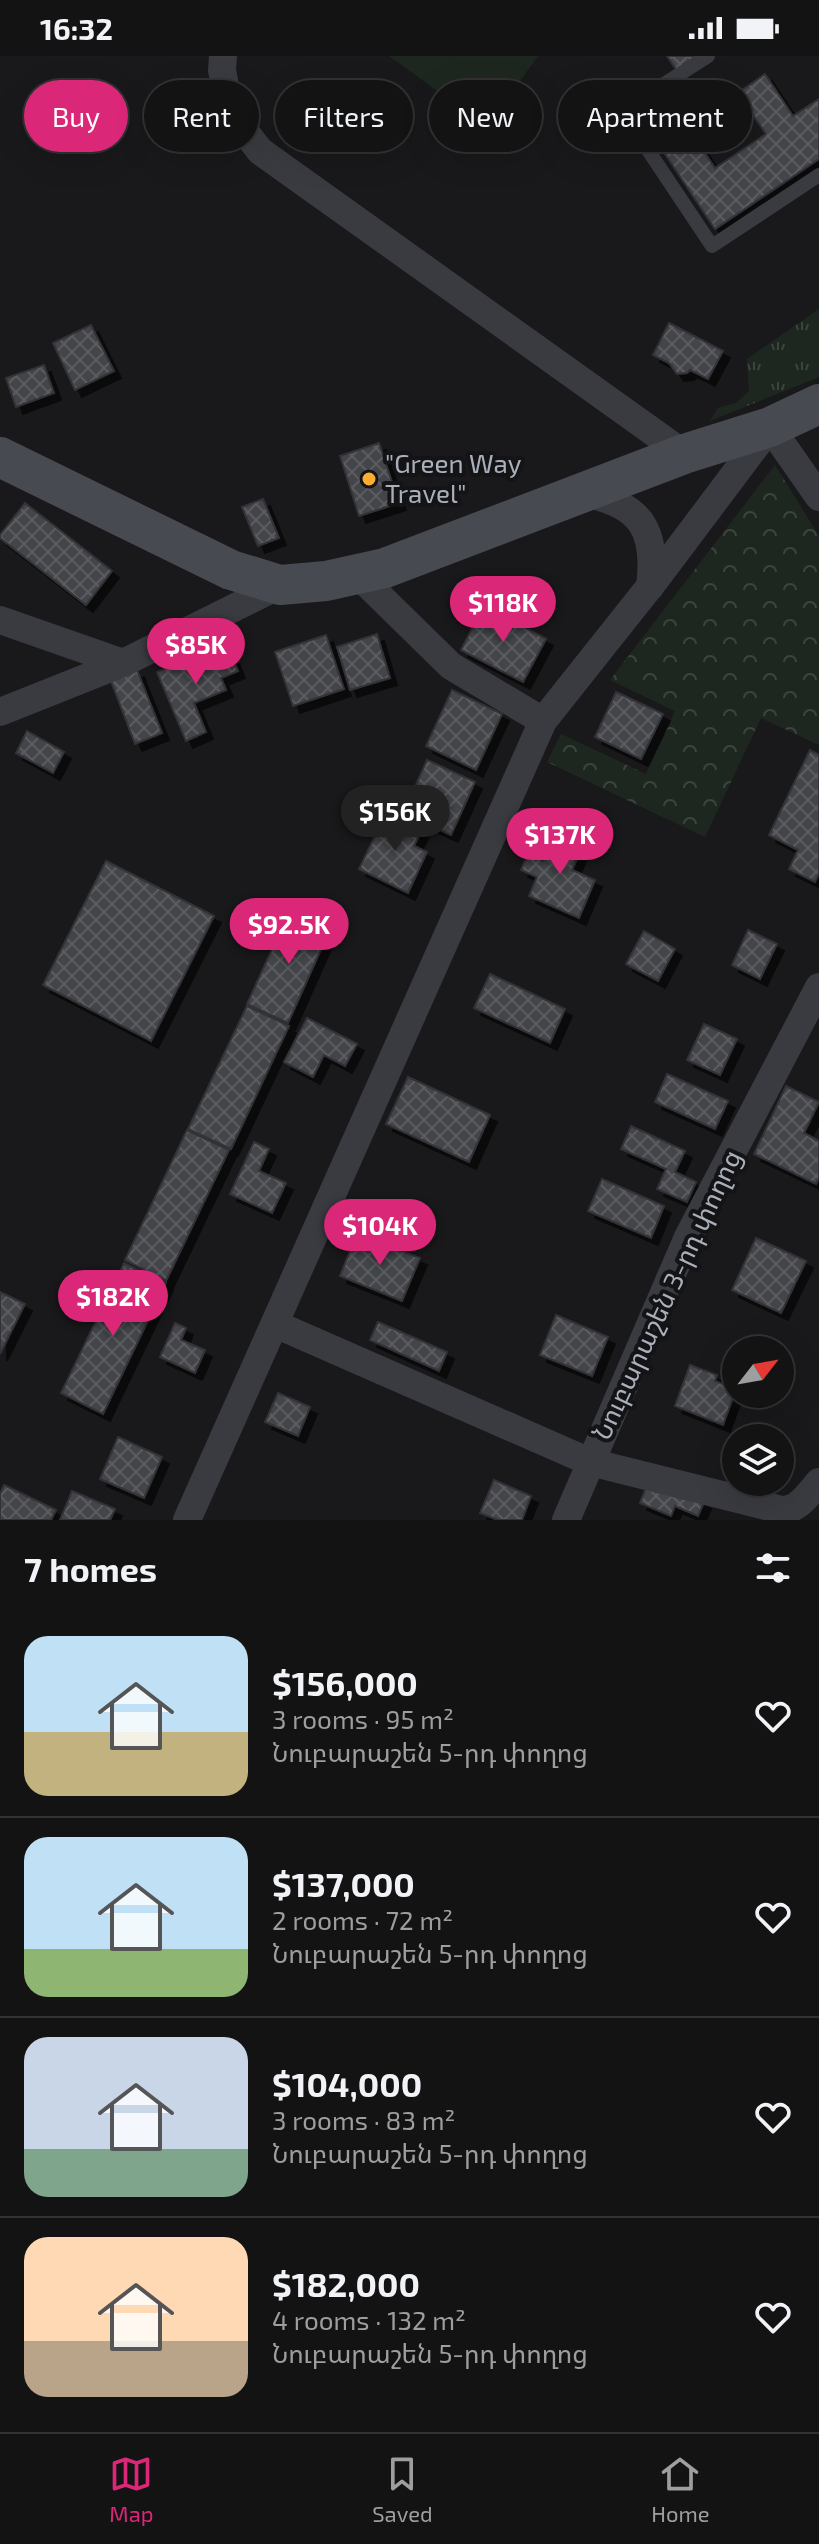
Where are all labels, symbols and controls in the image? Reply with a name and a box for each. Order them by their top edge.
text: 16:32 [40,10,113,46]
chip: Buy [24,80,128,152]
chip: Rent [144,80,259,152]
chip: Filters [275,80,413,152]
chip: New [429,80,542,152]
chip: Apartment [558,80,752,152]
place label: "Green Way Travel" [385,447,522,508]
marker: "Green Way Travel" [360,470,378,488]
pin: $118K [447,576,559,644]
text: $118K [468,586,538,617]
pin: $85K [149,618,243,686]
text: $85K [165,628,227,659]
pin: $156K [339,785,451,853]
text: $156K [359,795,431,826]
pin: $137K [504,808,616,876]
text: $137K [524,818,596,849]
pin: $92.5K [224,898,354,966]
text: $92.5K [248,908,330,939]
street label: Նուբարաշեն 3-րդ փողոց [585,1144,747,1445]
pin: $104K [324,1199,436,1267]
text: $104K [342,1209,418,1240]
pin: $182K [57,1270,169,1338]
text: $182K [76,1280,150,1311]
north arrow [722,1336,794,1408]
map controls [722,1336,794,1496]
button: layers [722,1424,794,1496]
icon: filters [751,1546,795,1590]
text: 7 homes [24,1548,157,1589]
text: $156,000 [272,1662,418,1703]
icon: home [88,1668,184,1764]
icon: heart [751,1694,795,1738]
text: 3 rooms · 95 m² [272,1703,454,1734]
text: Նուբարաշեն 5-րդ փողոց [272,1736,588,1767]
text: $137,000 [272,1863,415,1904]
icon: home [88,1869,184,1965]
icon: heart [751,1895,795,1939]
text: 2 rooms · 72 m² [272,1904,453,1935]
text: Նուբարաշեն 5-րդ փողոց [272,1937,588,1968]
text: $104,000 [272,2063,422,2104]
icon: home [88,2069,184,2165]
icon: heart [751,2095,795,2139]
text: 3 rooms · 83 m² [272,2104,455,2135]
text: Նուբարաշեն 5-րդ փողոց [272,2137,588,2168]
text: $182,000 [272,2263,420,2304]
icon: home [88,2269,184,2365]
icon: heart [751,2295,795,2339]
text: 4 rooms · 132 m² [272,2304,466,2335]
text: Նուբարաշեն 5-րդ փողոց [272,2337,588,2368]
tab: Map [109,2452,154,2526]
tab: Saved [372,2452,433,2526]
tab: Home [651,2452,710,2526]

